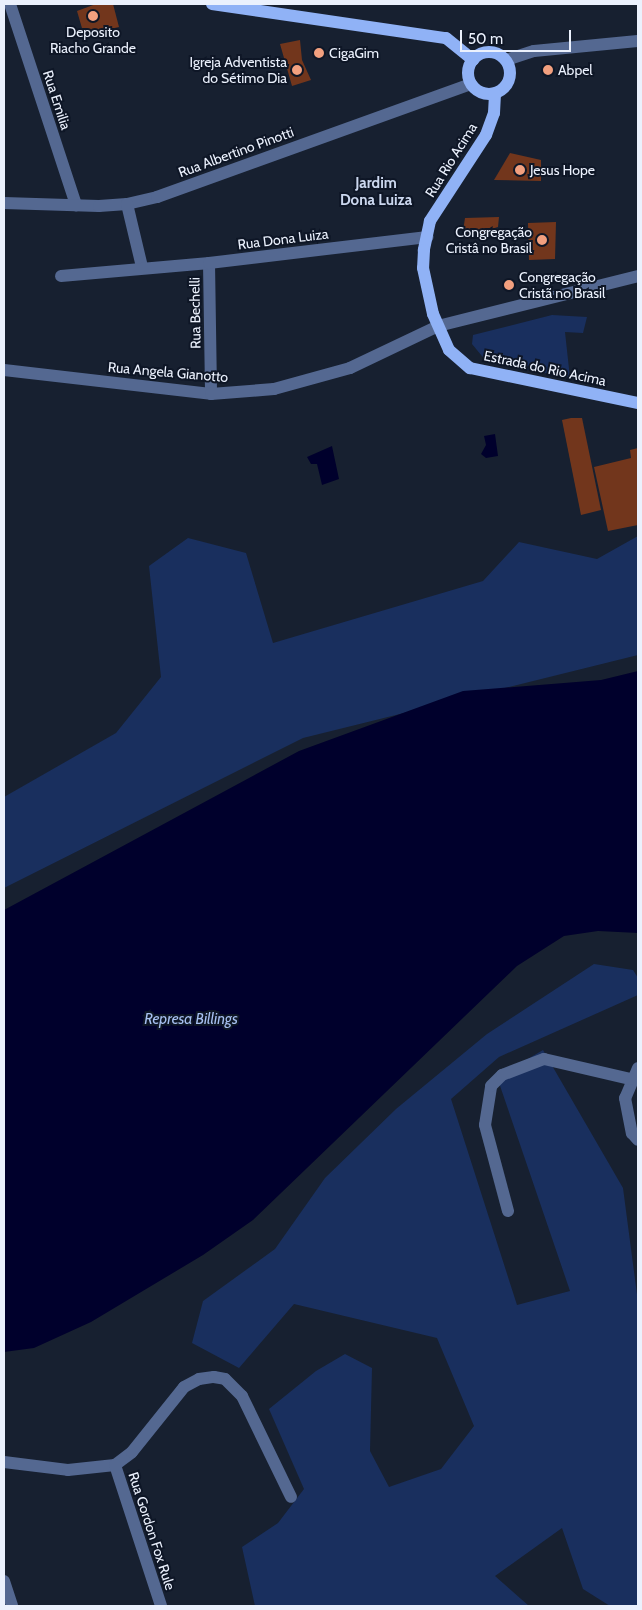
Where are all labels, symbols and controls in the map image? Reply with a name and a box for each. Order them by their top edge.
marker: Deposito Riacho Grande [87,10,99,22]
scale bar [462,20,573,52]
place label: Deposito Riacho Grande [50,24,136,56]
text: 50 m [468,30,503,48]
place label: CigaGim [329,45,379,61]
marker: CigaGim [313,47,325,59]
place label: Igreja Adventista do Sétimo Dia [190,54,287,86]
place label: Abpel [558,62,593,78]
marker: Igreja Adventista do Sétimo Dia [291,64,303,76]
marker: Abpel [542,64,554,76]
street label: Rua Emilia [40,68,74,132]
street label: Rua Rio Acima [422,120,480,200]
street label: Rua Albertino Pinotti [176,123,296,181]
place label: Jesus Hope [530,162,595,178]
marker: Jesus Hope [514,164,526,176]
district label: Jardim Dona Luiza [340,174,412,209]
place label: Congregação Cristâ no Brasil [446,224,532,256]
street label: Rua Dona Luiza [237,225,329,253]
marker: Congregação Cristâ no Brasil [536,234,548,246]
place label: Congregação Cristã no Brasil [519,269,605,302]
street label: Rua Bechelli [186,277,204,349]
marker: Congregação Cristã no Brasil [503,279,515,291]
street label: Estrada do Rio Acima [482,347,608,389]
street label: Rua Angela Gianotto [107,358,229,386]
water label: Represa Billings [144,1011,238,1029]
street label: Rua Gordon Fox Rule [125,1470,179,1592]

